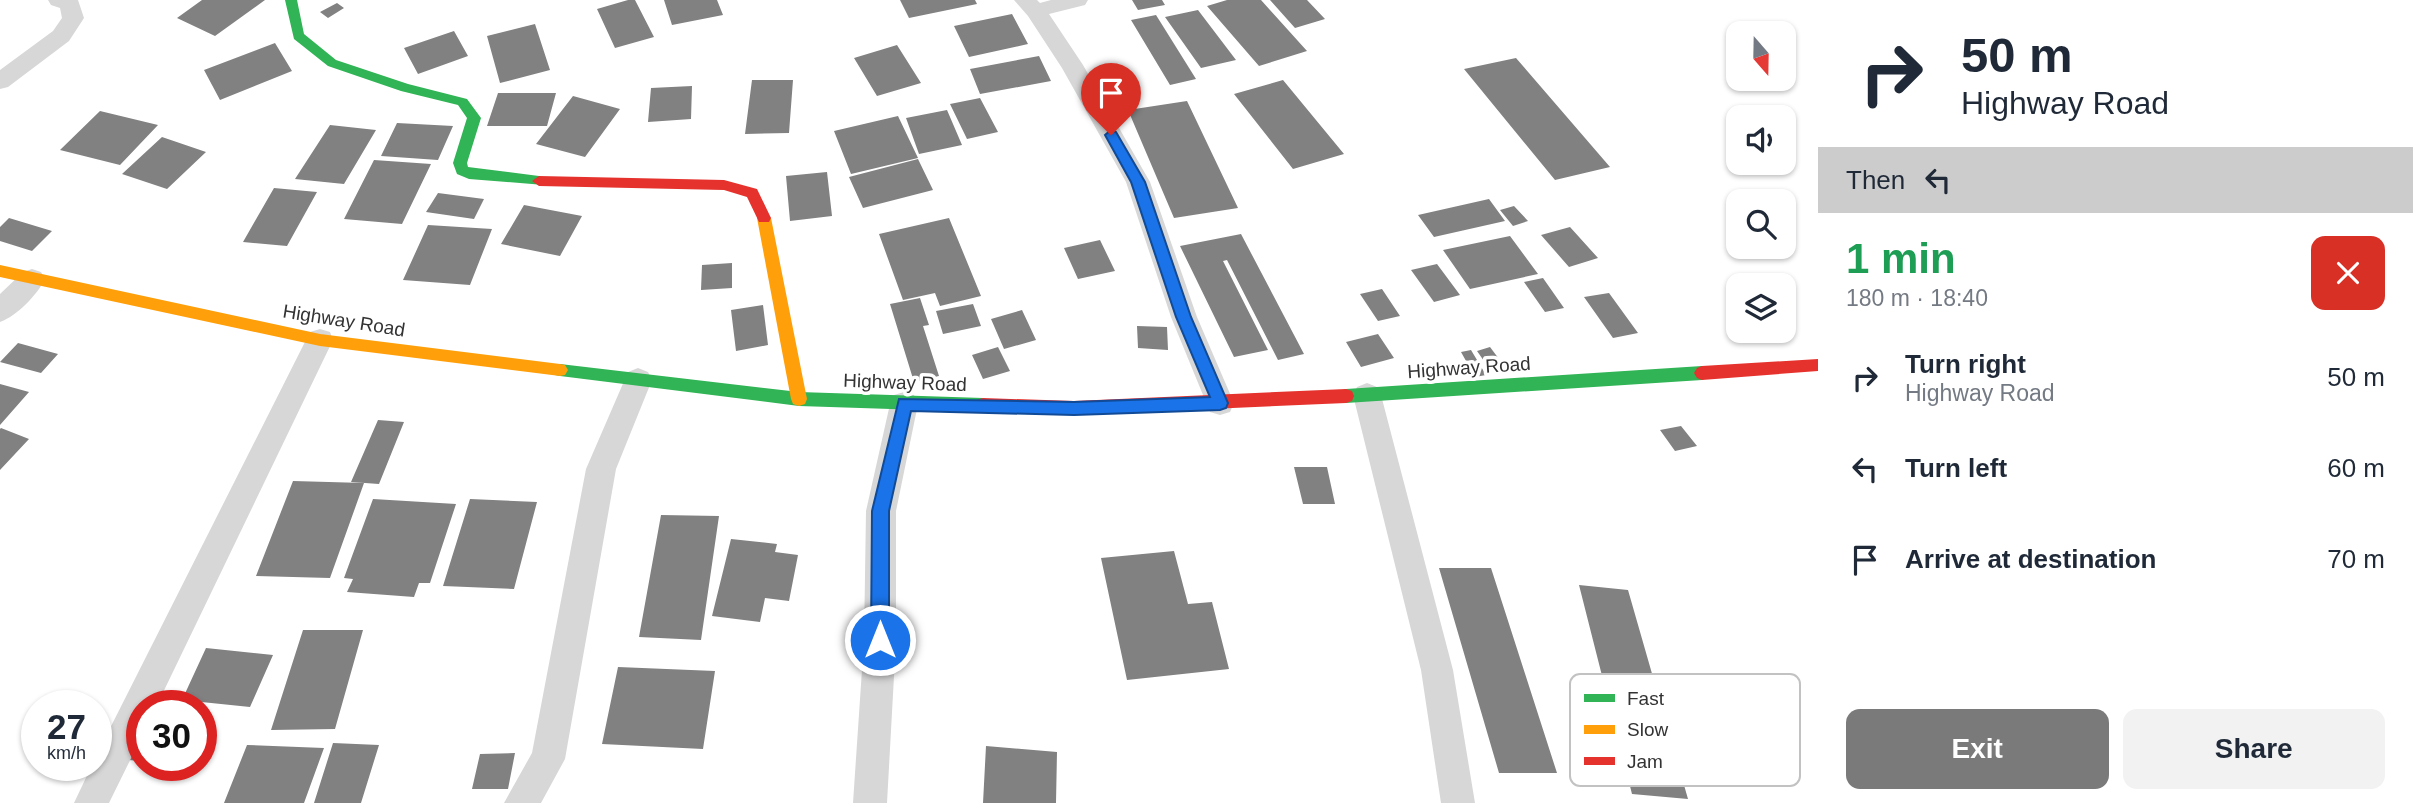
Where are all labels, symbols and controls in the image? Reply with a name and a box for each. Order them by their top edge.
north arrow [1726,21,1796,91]
map controls [1726,21,1796,343]
icon: right [1846,28,1937,119]
text: 50 m [1961,28,2073,82]
pin [1081,63,1141,135]
icon: arrive [1092,74,1130,112]
text: Highway Road [1961,85,2169,121]
button: sound [1726,105,1796,175]
icon: left [1919,161,1957,199]
text: Then [1846,165,1905,195]
button: search [1726,189,1796,259]
text: 1 min [1846,235,1956,282]
button: close [2311,236,2385,310]
button: layers [1726,273,1796,343]
text: 180 m · 18:40 [1846,285,1988,311]
street label: Highway Road [281,300,407,341]
text: Turn right [1905,349,2026,379]
street label: Highway Road [1407,353,1531,382]
icon: right [1846,359,1884,397]
text: 50 m [2327,362,2385,392]
street label: Highway Road [843,370,967,395]
text: Highway Road [1905,380,2055,406]
icon: left [1846,450,1884,488]
text: Turn left [1905,453,2007,483]
text: 60 m [2327,453,2385,483]
icon: arrive [1846,541,1884,579]
text: Arrive at destination [1905,544,2156,574]
text: 70 m [2327,544,2385,574]
position arrow [843,603,917,677]
legend [1570,674,1800,786]
text: Fast [1627,688,1665,709]
speed limit sign: 30 [126,690,217,781]
text: 27 [47,707,86,746]
button: Exit [1846,709,2109,789]
button: Share [2123,709,2385,789]
text: Slow [1627,719,1668,740]
text: km/h [47,743,86,763]
text: Jam [1627,751,1663,772]

